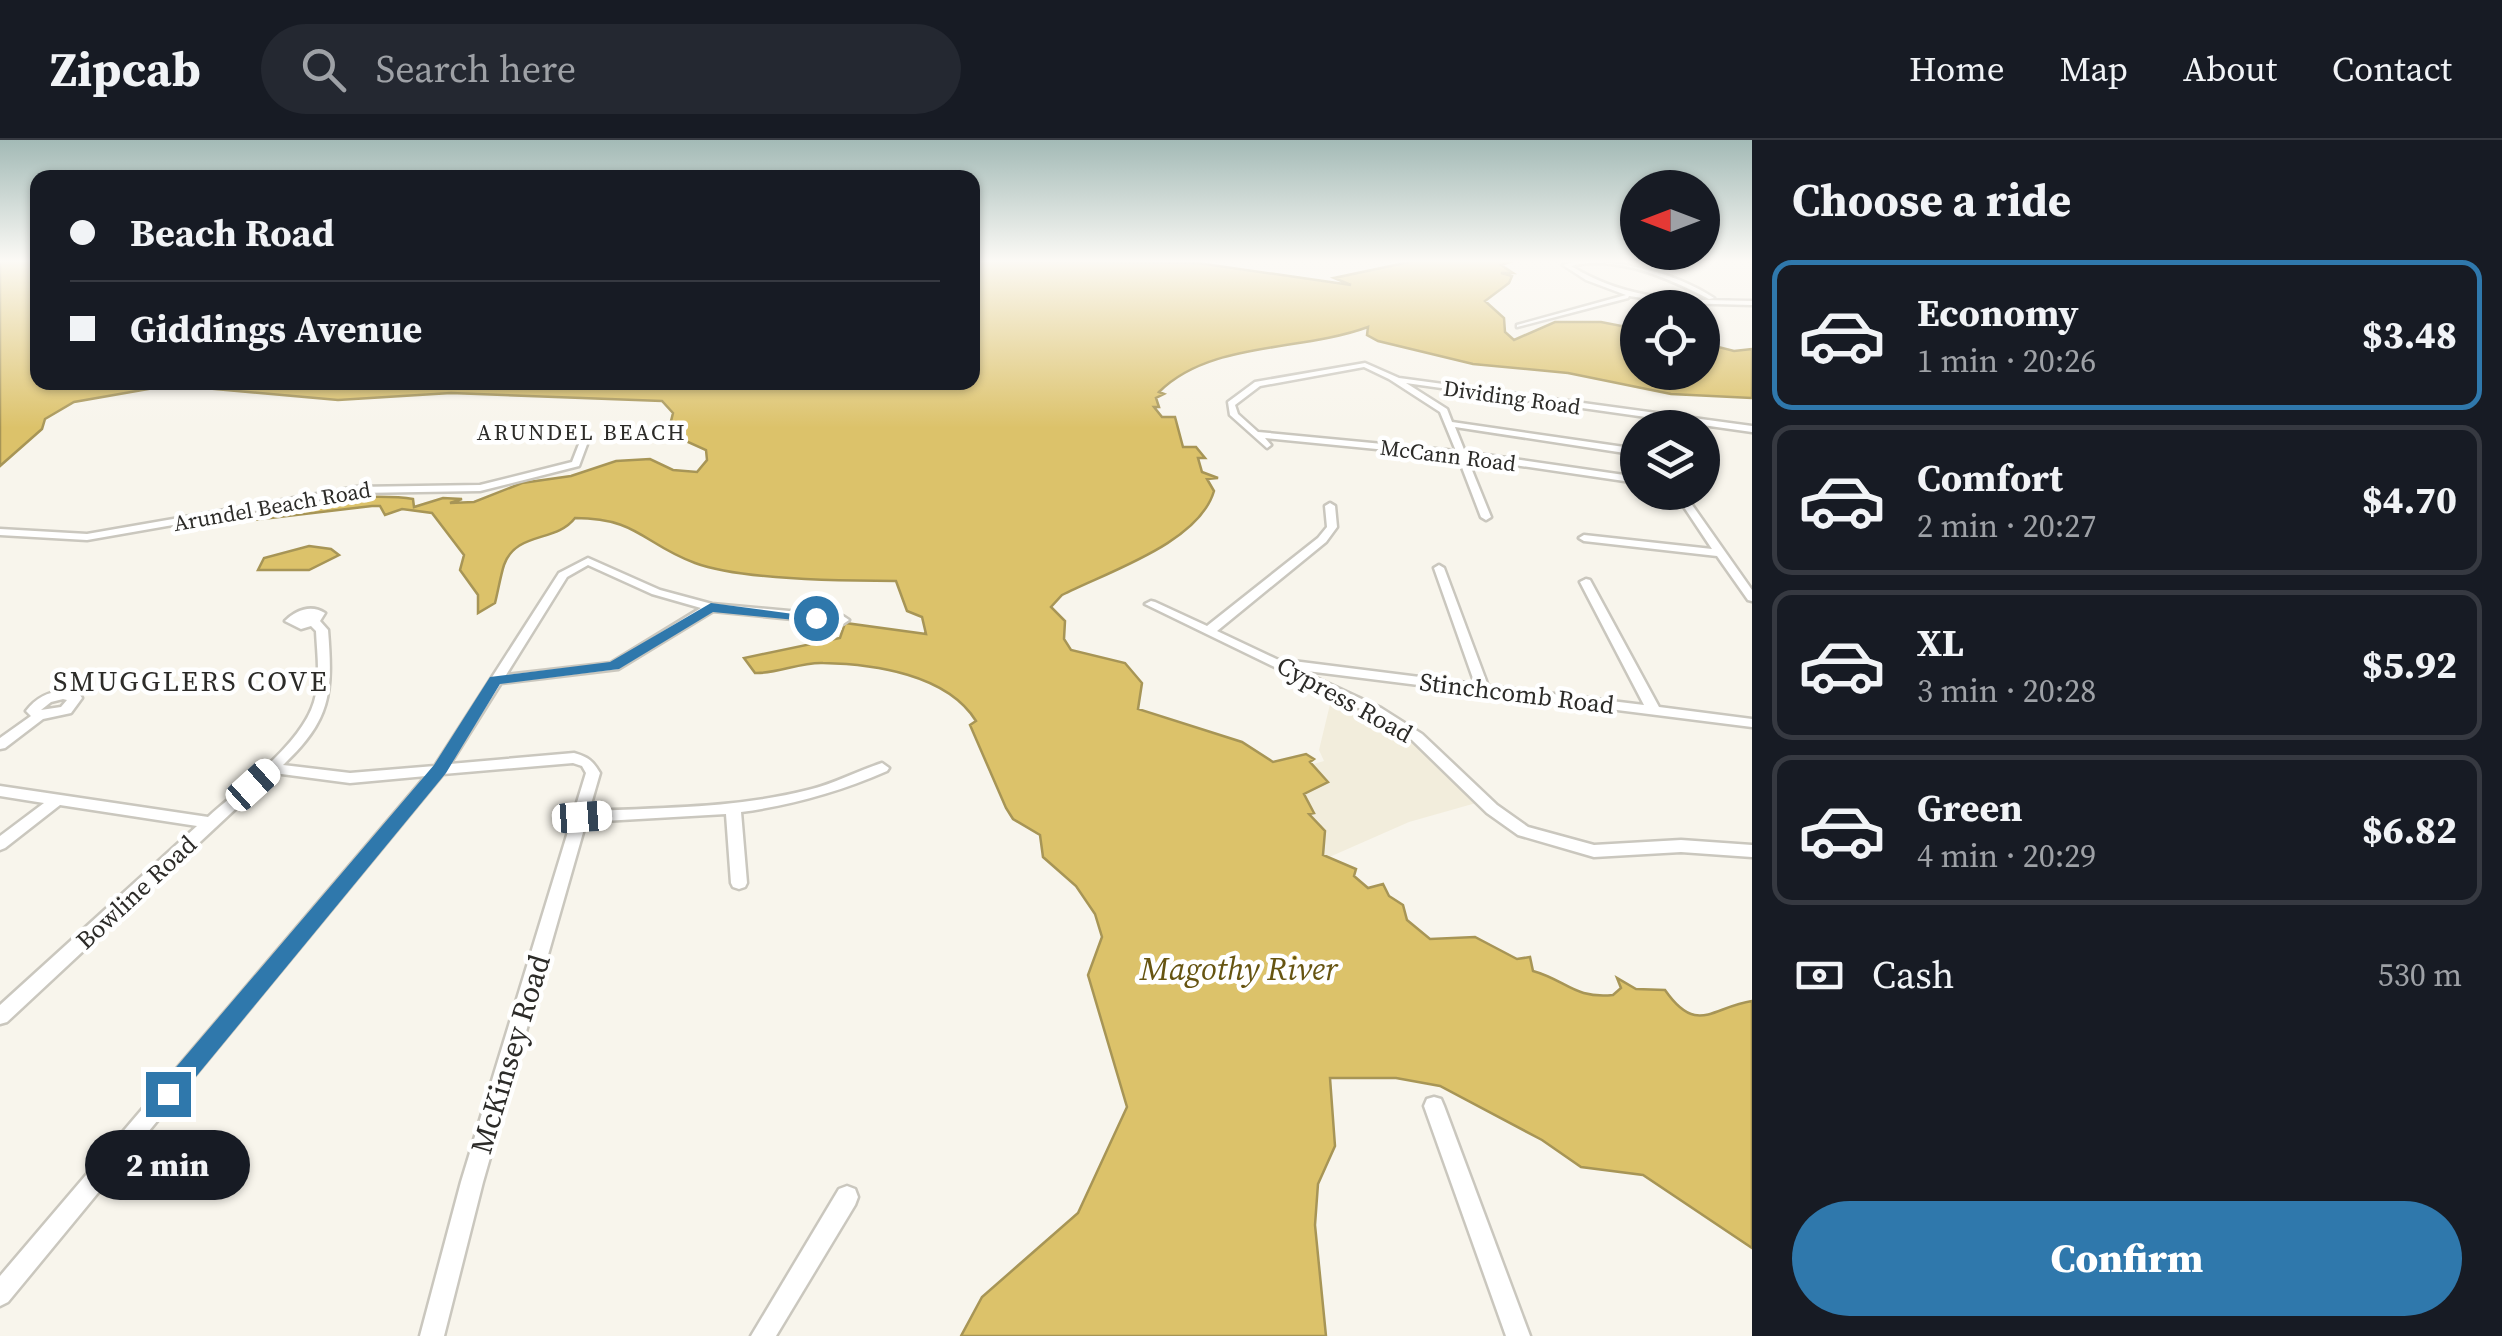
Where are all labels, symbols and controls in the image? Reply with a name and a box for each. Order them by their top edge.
search box [261,24,961,114]
text: Zipcab [50,36,201,102]
icon: search [296,42,351,97]
text: Search here [376,43,576,95]
text: Home [1909,45,2005,93]
text: Map [2060,45,2128,93]
text: About [2183,45,2277,93]
text: Contact [2332,45,2452,93]
text: Choose a ride [1792,169,2071,231]
north arrow [1620,170,1720,270]
map controls [1620,170,1720,510]
text: Beach Road [130,207,334,259]
text: Economy [1917,287,2079,339]
button: locate [1620,290,1720,390]
icon: car [1797,290,1887,380]
text: Giddings Avenue [130,303,422,355]
text: $3.48 [2362,309,2457,361]
text: 1 min · 20:26 [1917,339,2096,383]
street label: Dividing Road [1441,373,1583,422]
button: layers [1620,410,1720,510]
district label: ARUNDEL BEACH [477,417,687,447]
street label: McCann Road [1378,432,1518,478]
text: Comfort [1917,452,2063,504]
icon: car [1797,455,1887,545]
street label: Arundel Beach Road [171,474,374,538]
text: $4.70 [2362,474,2457,526]
text: 2 min · 20:27 [1917,504,2096,548]
route start [794,596,839,641]
text: XL [1917,617,1964,669]
icon: car [1797,620,1887,710]
text: $5.92 [2362,639,2457,691]
street label: Cypress Road [1271,648,1419,750]
district label: SMUGGLERS COVE [53,662,329,700]
street label: Stinchcomb Road [1418,664,1616,722]
text: 3 min · 20:28 [1917,669,2096,713]
car [221,754,285,816]
text: Green [1917,782,2023,834]
icon: car [1797,785,1887,875]
car [551,800,613,834]
text: $6.82 [2362,804,2457,856]
street label: Bowline Road [68,827,204,957]
text: 4 min · 20:29 [1917,834,2096,878]
water label: Magothy River [1139,947,1339,991]
icon: cash [1792,948,1847,1003]
street label: McKinsey Road [460,949,560,1159]
text: Cash [1872,949,1954,1001]
text: 530 m [2378,953,2462,997]
route end [146,1072,191,1117]
callout: 2 min [86,1129,250,1199]
text: 2 min [126,1143,209,1187]
button: Confirm [1792,1201,2462,1316]

